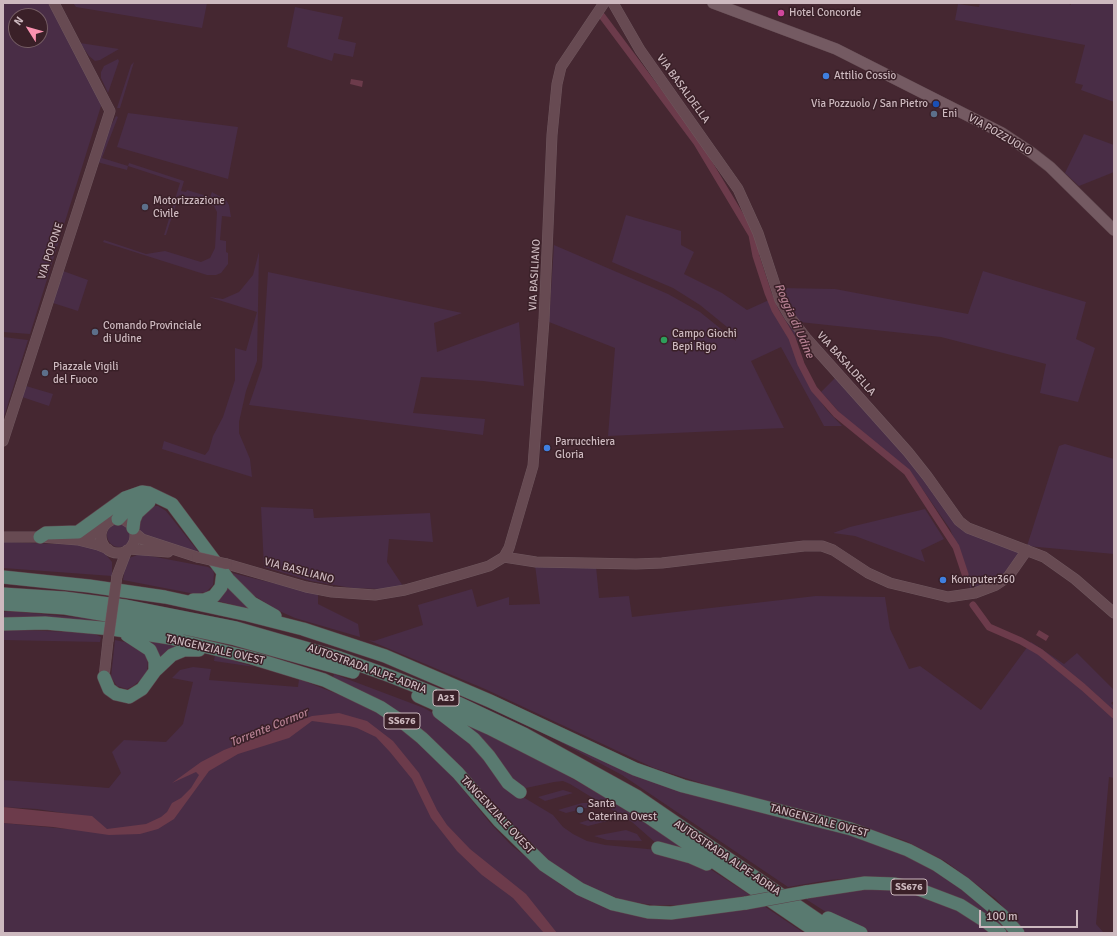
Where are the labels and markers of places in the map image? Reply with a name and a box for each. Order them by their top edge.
place label: Hotel Concorde [789,6,861,20]
marker: Hotel Concorde [776,8,786,18]
place label: Attilio Cossio [834,69,896,83]
marker: Attilio Cossio [821,71,831,81]
place label: Via Pozzuolo / San Pietro [811,97,928,111]
marker: Via Pozzuolo / San Pietro [931,99,941,109]
place label: Eni [942,107,957,121]
marker: Eni [929,109,939,119]
place label: Motorizzazione Civile [153,194,225,220]
marker: Motorizzazione Civile [140,202,150,212]
place label: Comando Provinciale di Udine [103,319,201,345]
marker: Comando Provinciale di Udine [90,327,100,337]
place label: Campo Giochi Bepi Rigo [672,327,737,353]
marker: Campo Giochi Bepi Rigo [659,335,669,345]
place label: Piazzale Vigili del Fuoco [53,360,118,386]
marker: Piazzale Vigili del Fuoco [40,368,50,378]
place label: Parrucchiera Gloria [555,435,615,461]
marker: Parrucchiera Gloria [542,443,552,453]
place label: Komputer360 [951,573,1015,587]
marker: Komputer360 [938,575,948,585]
place label: Santa Caterina Ovest [588,797,657,823]
marker: Santa Caterina Ovest [575,805,585,815]

